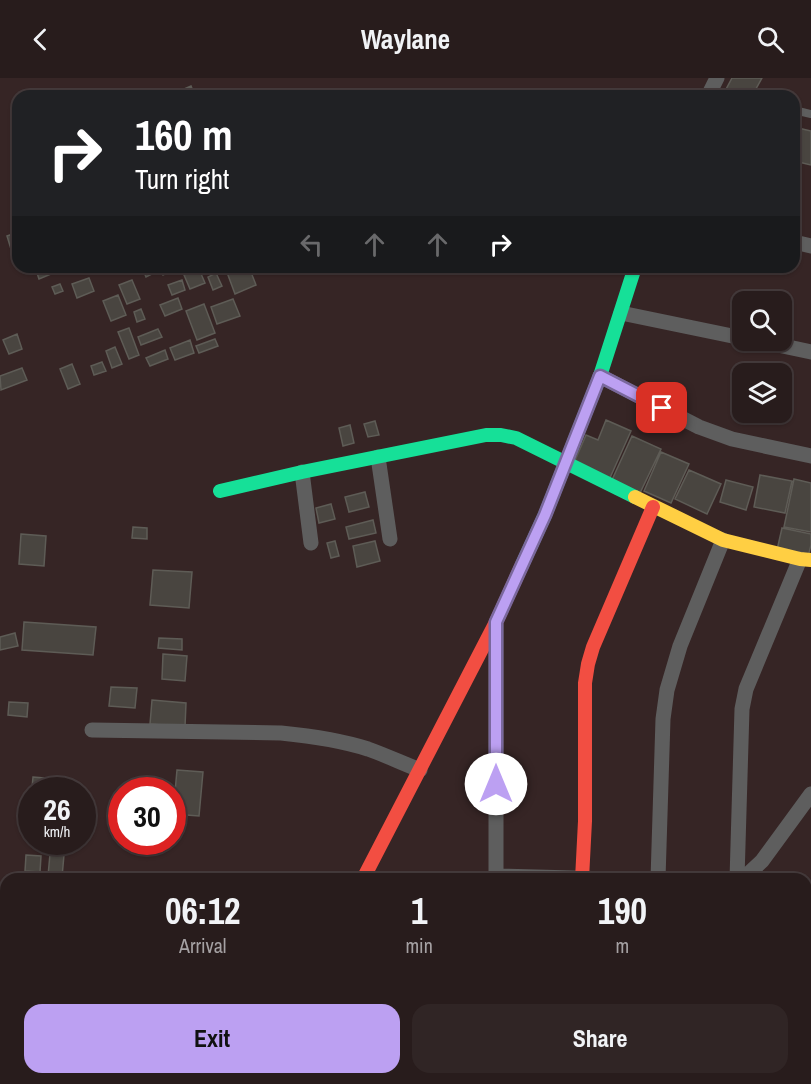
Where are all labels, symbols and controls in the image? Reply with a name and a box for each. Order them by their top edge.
text: Waylane [361,21,450,57]
icon: back [24,23,57,56]
icon: search [754,23,787,56]
text: 160 m [135,107,233,163]
icon: right [36,114,114,192]
text: Turn right [135,161,229,197]
icon: left [295,228,328,261]
icon: ahead [358,228,391,261]
icon: ahead [421,228,454,261]
icon: right [484,228,517,261]
map controls [732,291,792,423]
button: search [732,291,792,351]
button: layers [732,363,792,423]
pin [636,382,687,433]
icon: arrive [645,391,678,424]
position arrow [464,752,528,816]
speed limit sign: 30 [108,777,186,855]
text: 26 [43,789,71,829]
text: km/h [44,821,70,842]
text: 06:12 [165,887,240,935]
text: 1 [411,887,427,935]
text: 190 [598,887,647,935]
text: Arrival [179,932,226,959]
text: min [405,932,433,959]
text: m [616,932,629,959]
button: Exit [24,1004,400,1073]
button: Share [412,1004,788,1073]

